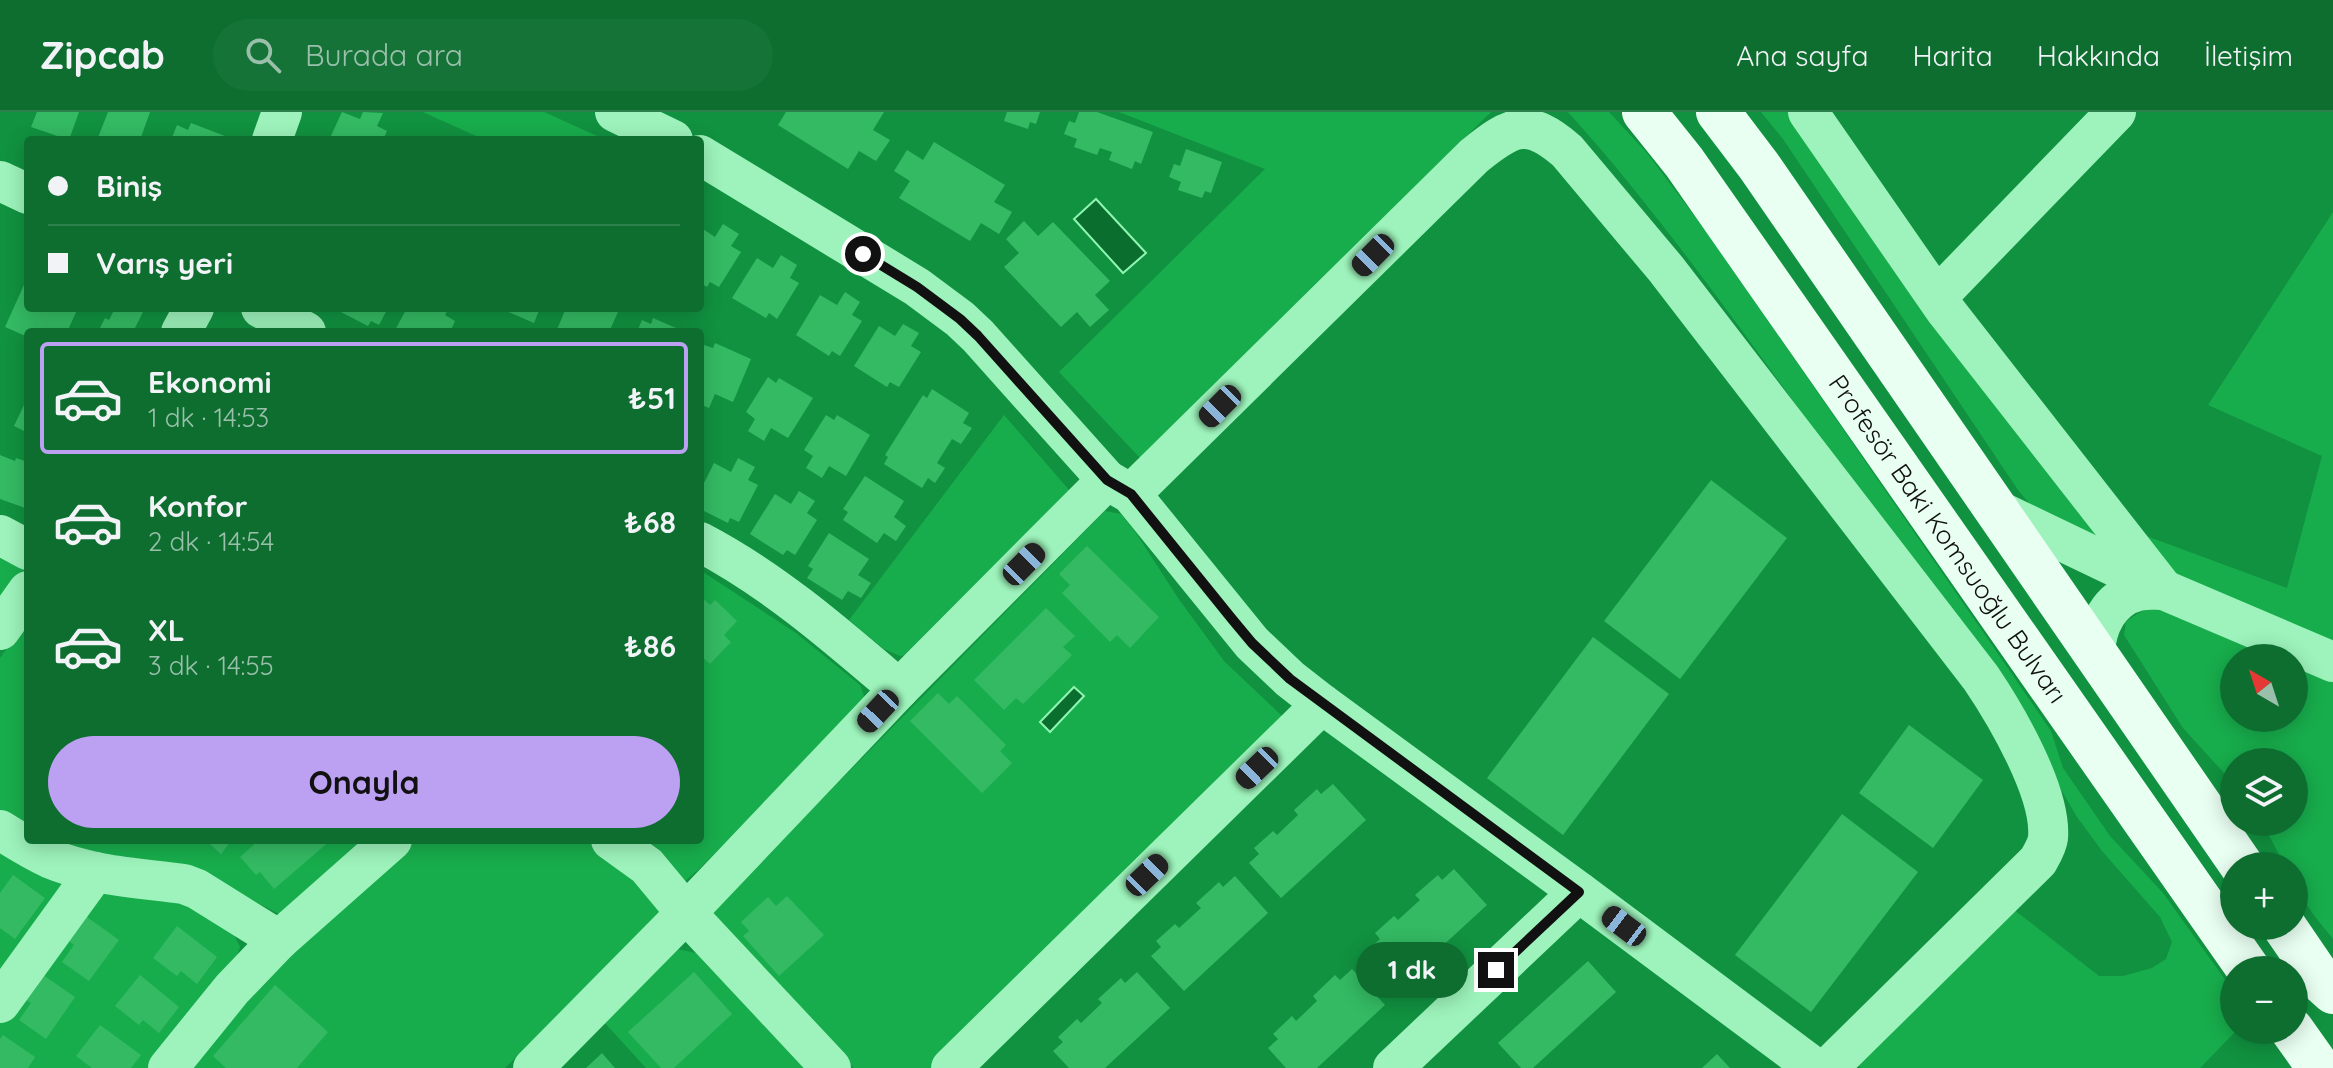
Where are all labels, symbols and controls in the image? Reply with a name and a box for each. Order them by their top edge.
search box [213,19,773,91]
text: Zipcab [40,31,165,79]
icon: search [241,33,285,77]
text: Burada ara [305,36,463,74]
text: Ana sayfa [1736,38,1868,73]
text: Harita [1912,38,1993,73]
text: Hakkında [2037,38,2160,73]
text: İletişim [2204,38,2293,73]
text: Biniş [96,167,162,205]
car [1348,230,1398,280]
route start [845,236,881,272]
text: Varış yeri [96,244,233,282]
icon: car [52,362,124,434]
text: Ekonomi [148,363,272,401]
street label: Profesör Baki Komsuoğlu Bulvarı [1822,368,2074,709]
text: ₺51 [628,379,676,417]
car [1195,381,1245,431]
text: 1 dk · 14:53 [148,401,269,434]
icon: car [52,486,124,558]
text: Konfor [148,487,248,525]
text: ₺68 [624,503,676,541]
text: 2 dk · 14:54 [148,525,274,558]
car [999,539,1049,589]
icon: car [52,610,124,682]
text: XL [148,611,185,649]
text: ₺86 [624,627,676,665]
north arrow [2220,644,2308,732]
map controls [2220,644,2308,1044]
text: 3 dk · 14:55 [148,649,274,682]
car [853,685,903,737]
button: Onayla [48,736,680,828]
car [1231,743,1283,793]
button: layers [2220,748,2308,836]
car [1121,850,1173,900]
button: + [2220,852,2308,940]
car [1598,902,1650,950]
callout: 1 dk [1356,942,1468,998]
route end [1478,952,1514,988]
text: 1 dk [1388,953,1436,986]
button: − [2220,956,2308,1044]

